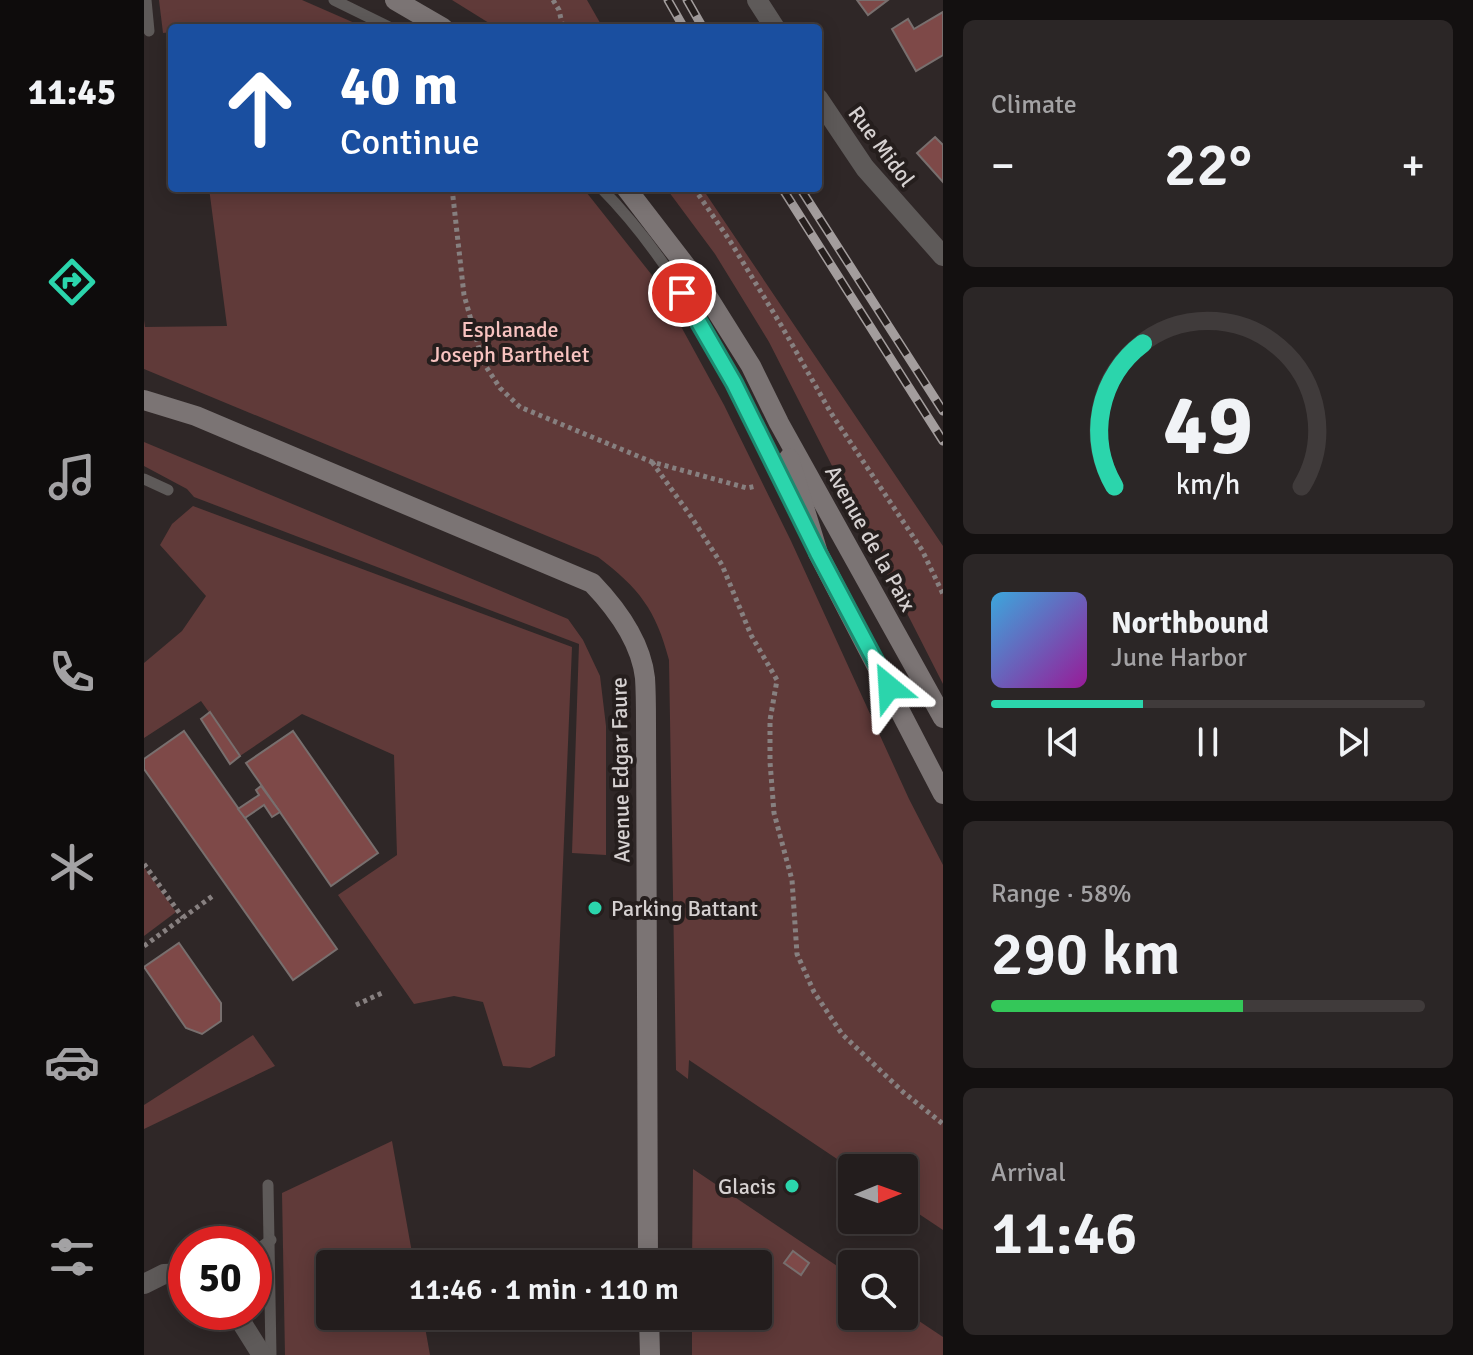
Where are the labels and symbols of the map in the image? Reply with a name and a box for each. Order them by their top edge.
street label: Rue Midol [843,101,921,192]
pin [648,259,716,327]
park label: Esplanade Joseph Barthelet [430,316,590,368]
street label: Avenue de la Paix [819,460,922,616]
position arrow [847,645,931,729]
street label: Avenue Edgar Faure [605,677,636,863]
place label: Parking Battant [611,895,758,922]
marker: Parking Battant [586,899,604,917]
north arrow [838,1154,918,1234]
place label: Glacis [718,1173,776,1200]
marker: Glacis [783,1177,801,1195]
speed limit sign: 50 [168,1226,272,1330]

